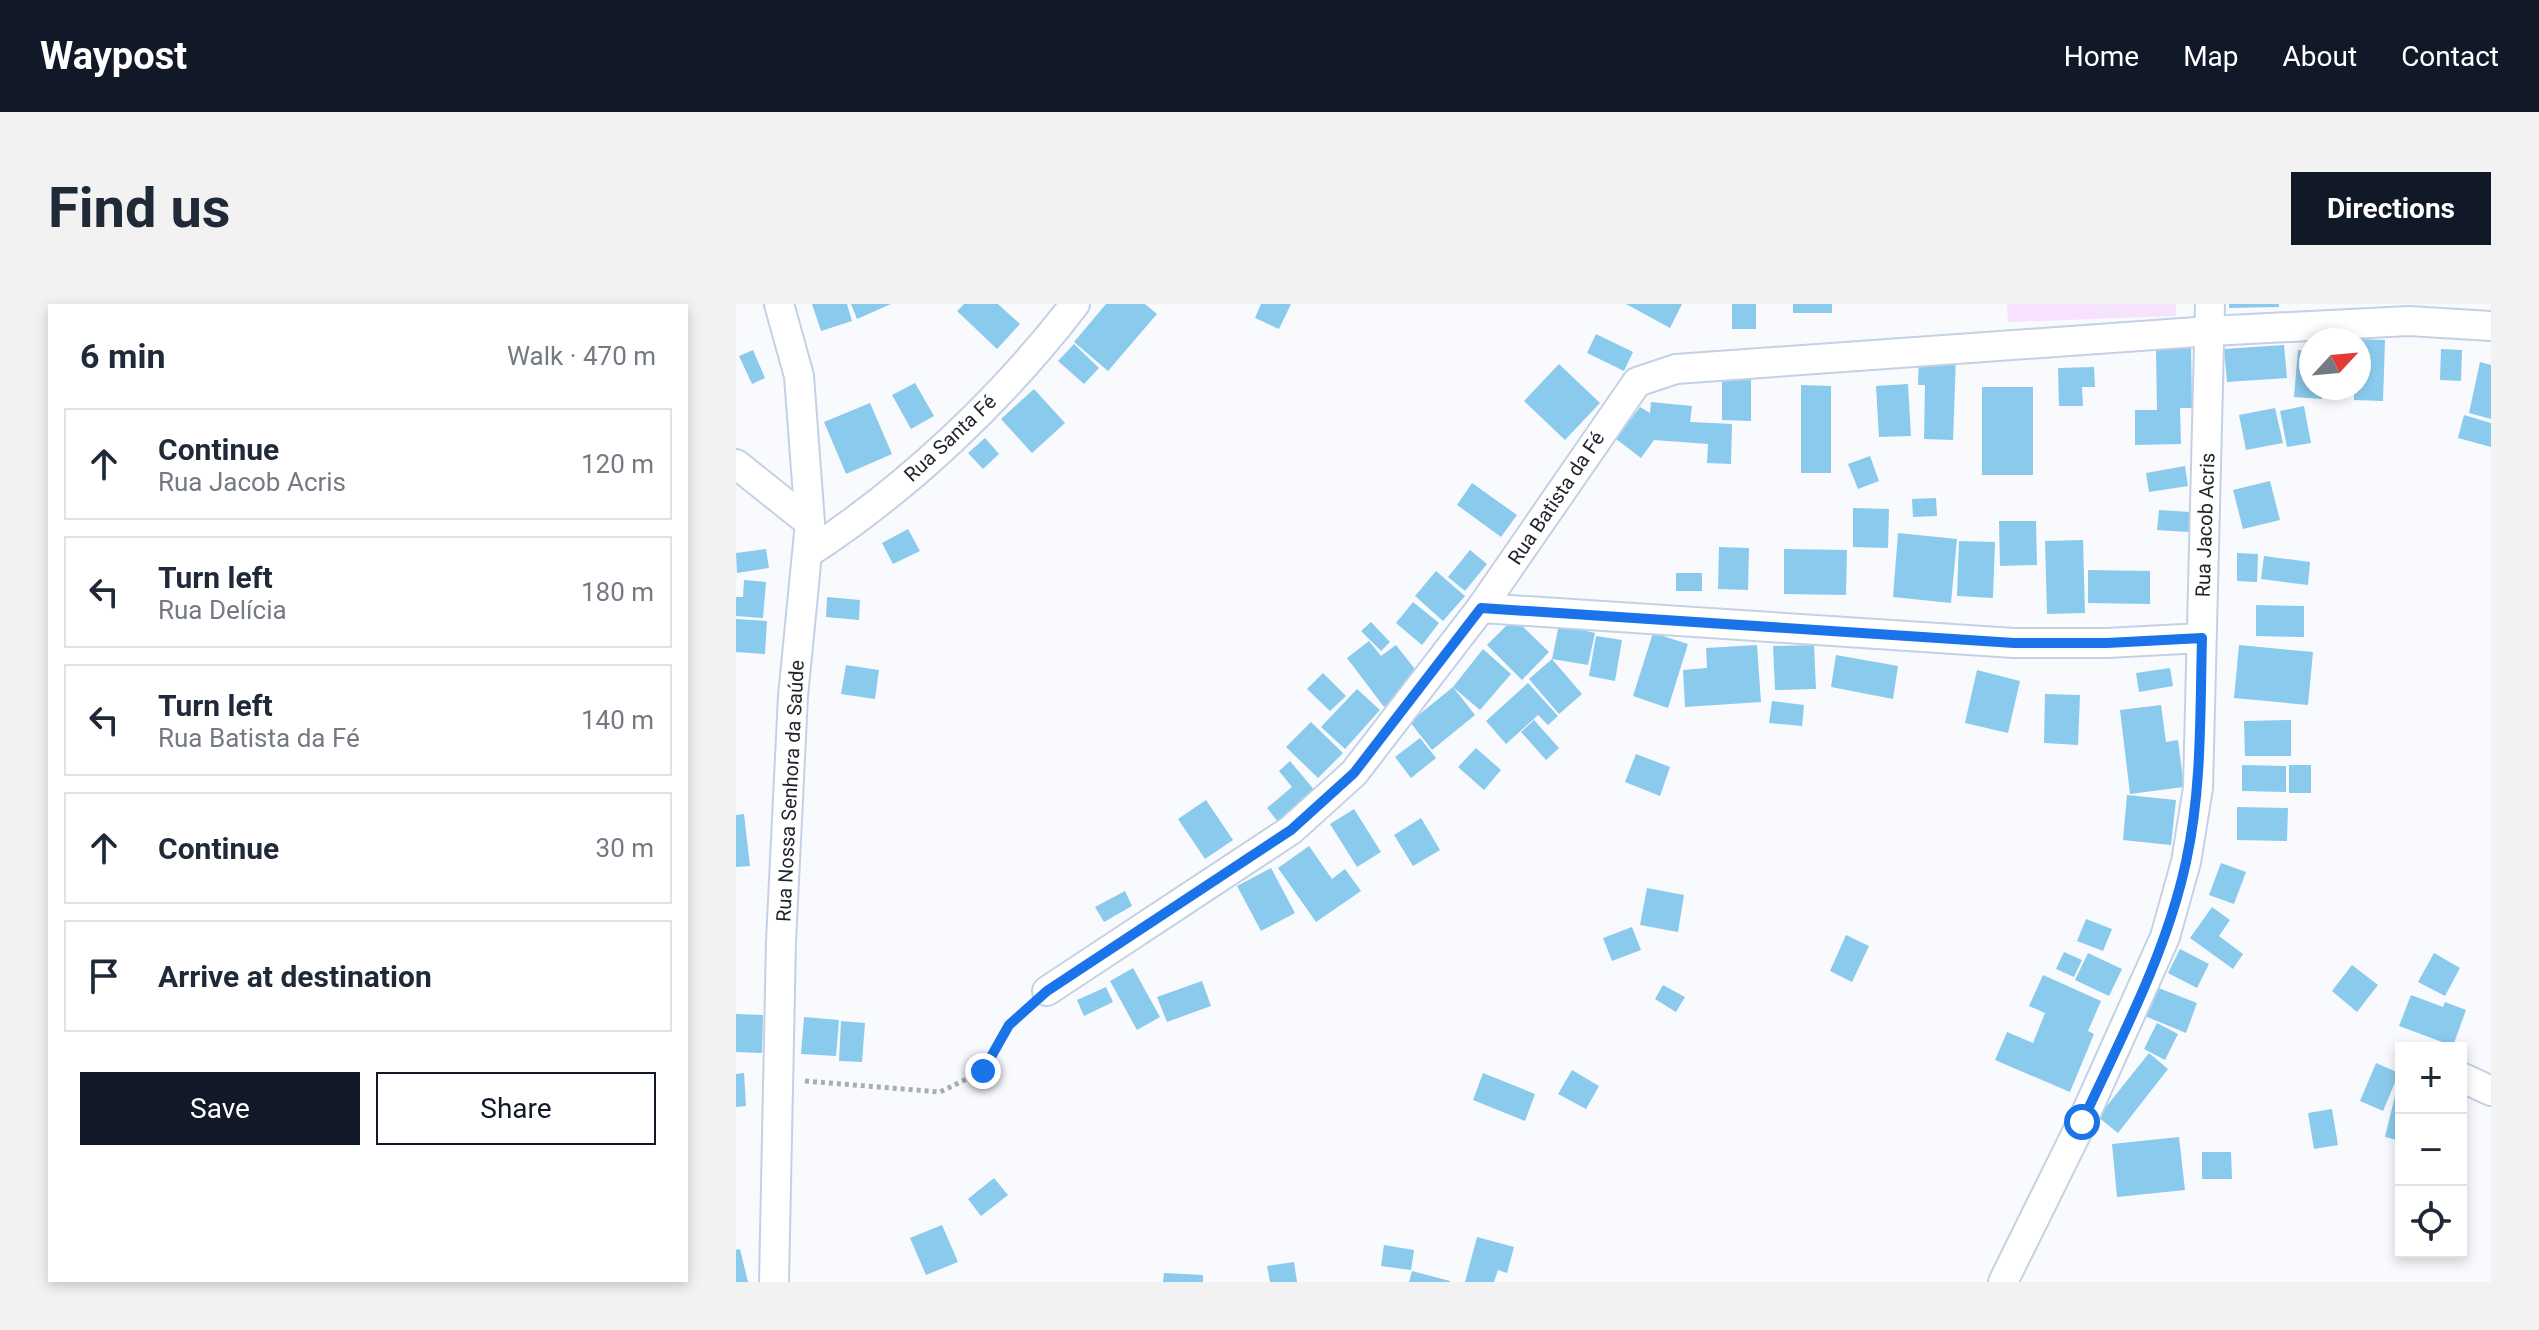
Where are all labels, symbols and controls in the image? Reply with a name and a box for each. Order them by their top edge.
text: Waypost [40,34,187,78]
text: Home [2064,40,2139,73]
text: Map [2183,40,2239,73]
text: About [2283,40,2357,73]
text: Contact [2401,40,2499,73]
button: Directions [2291,172,2491,245]
text: Find us [48,175,231,241]
north arrow [2299,328,2371,400]
text: 6 min [80,336,165,376]
text: Walk · 470 m [507,341,656,371]
street label: Rua Santa Fé [899,389,1001,487]
street label: Rua Batista da Fé [1503,427,1609,569]
text: Continue [158,432,279,467]
icon: ahead [82,442,126,486]
text: 120 m [581,449,654,479]
street label: Rua Jacob Acris [2190,452,2220,598]
text: Rua Jacob Acris [158,467,346,497]
text: Turn left [158,560,273,595]
icon: left [82,570,126,614]
text: 180 m [581,577,654,607]
text: Rua Delícia [158,595,287,625]
street label: Rua Nossa Senhora da Saúde [771,659,809,923]
text: Turn left [158,688,273,723]
icon: left [82,698,126,742]
text: 140 m [581,705,654,735]
text: Rua Batista da Fé [158,723,360,753]
icon: ahead [82,826,126,870]
text: Continue [158,831,279,866]
text: 30 m [596,833,654,863]
icon: arrive [82,954,126,998]
text: Arrive at destination [158,959,432,994]
map controls [2395,1042,2467,1258]
button: + [2395,1042,2467,1114]
route end [965,1053,1001,1089]
button: Save [80,1072,360,1145]
button: Share [376,1072,656,1145]
route start [2064,1104,2100,1140]
button: − [2395,1114,2467,1186]
button: locate [2395,1186,2467,1258]

